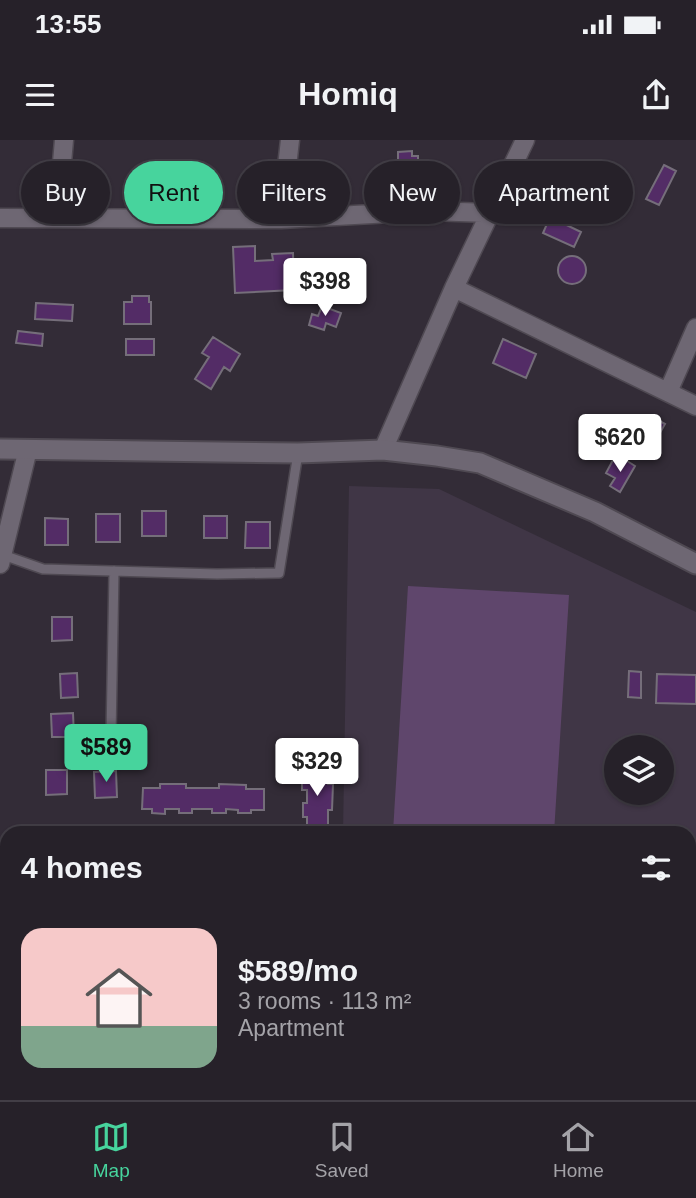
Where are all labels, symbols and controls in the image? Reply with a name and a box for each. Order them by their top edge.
text: 13:55 [35,9,102,39]
icon: menu [21,76,59,114]
text: Homiq [298,76,398,112]
icon: share [637,76,675,114]
chip: Buy [21,161,110,224]
chip: Rent [124,161,223,224]
chip: Filters [237,161,350,224]
chip: New [364,161,460,224]
chip: Apartment [474,161,633,224]
pin: $398 [284,258,366,318]
text: $398 [299,268,351,294]
pin: $620 [579,414,661,474]
text: $620 [594,424,646,450]
pin: $589 [65,724,147,784]
text: $589 [80,734,132,760]
map controls [604,735,674,805]
button: layers [604,735,674,805]
pin: $329 [276,738,358,798]
text: $329 [291,748,343,774]
icon: filters [637,849,675,887]
text: 4 homes [21,851,143,884]
text: $589/mo [238,954,358,987]
icon: home [77,956,161,1040]
text: 3 rooms · 113 m² [238,988,411,1014]
text: Apartment [238,1015,344,1041]
tab: Map [92,1118,130,1182]
tab: Saved [315,1118,369,1182]
tab: Home [553,1118,604,1182]

